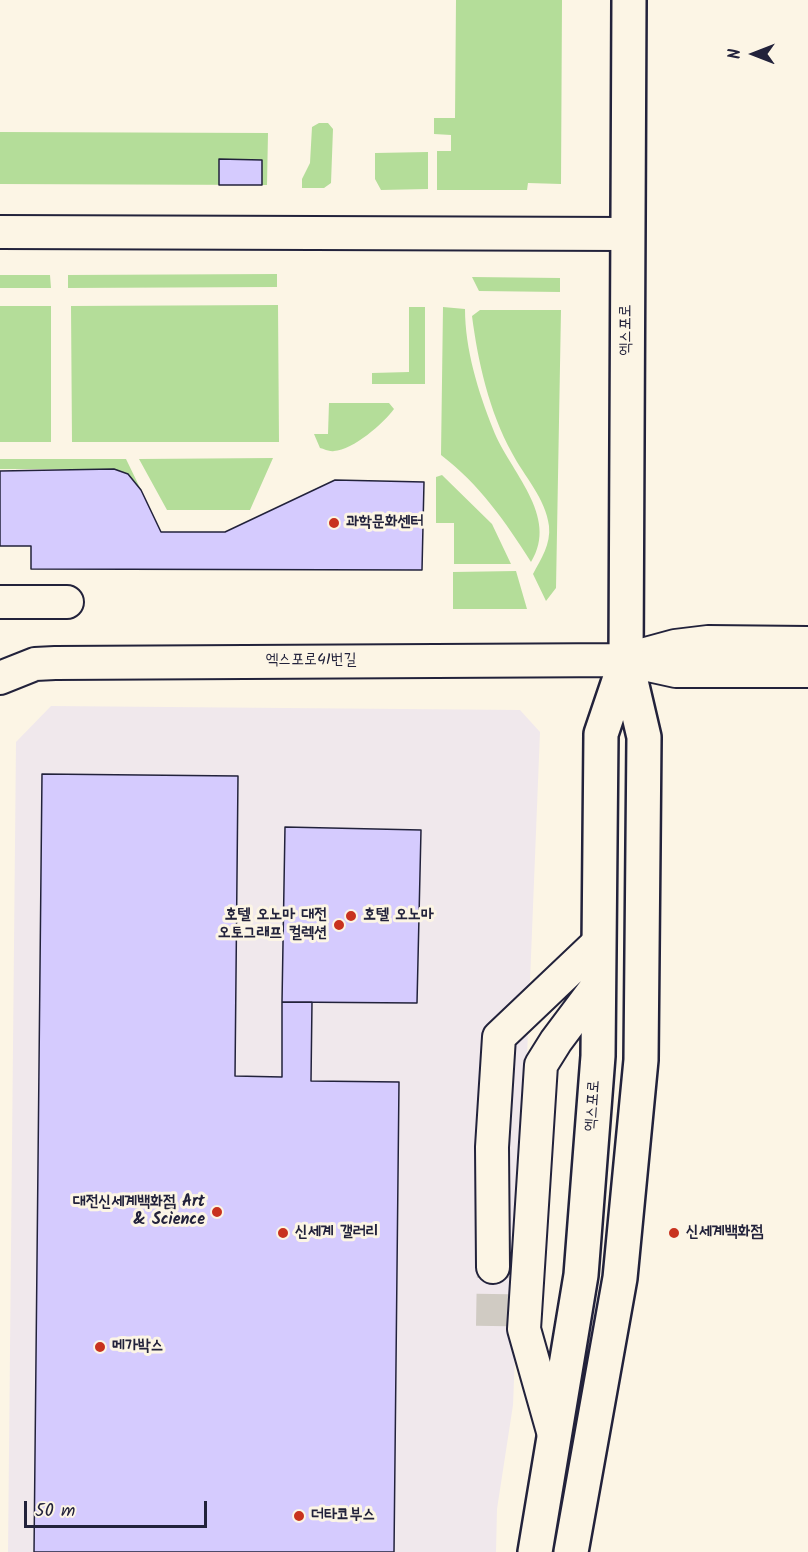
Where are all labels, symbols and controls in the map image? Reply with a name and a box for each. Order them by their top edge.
north arrow [724,24,784,84]
text: N [723,49,748,59]
street label: 엑스포로 [617,304,637,356]
place label: 과학문화센터 [346,513,423,533]
marker: 과학문화센터 [327,516,341,530]
street label: 엑스포로41번길 [265,651,357,671]
place label: 호텔 오노마 대전 오토그래프 컬렉션 [218,906,327,944]
place label: 호텔 오노마 [363,906,434,926]
marker: 호텔 오노마 [344,909,358,923]
marker: 호텔 오노마 대전 오토그래프 컬렉션 [332,918,346,932]
street label: 엑스포로 [583,1080,605,1132]
place label: 대전신세계백화점 Art & Science [73,1193,205,1231]
marker: 대전신세계백화점 Art & Science [210,1205,224,1219]
place label: 신세계 갤러리 [295,1223,378,1243]
place label: 신세계백화점 [686,1223,763,1243]
marker: 신세계 갤러리 [276,1226,290,1240]
marker: 신세계백화점 [667,1226,681,1240]
place label: 메가박스 [112,1337,164,1357]
marker: 메가박스 [93,1340,107,1354]
scale bar [27,1489,210,1527]
text: 50 m [35,1497,75,1526]
place label: 더타코부스 [311,1506,375,1526]
marker: 더타코부스 [292,1509,306,1523]

